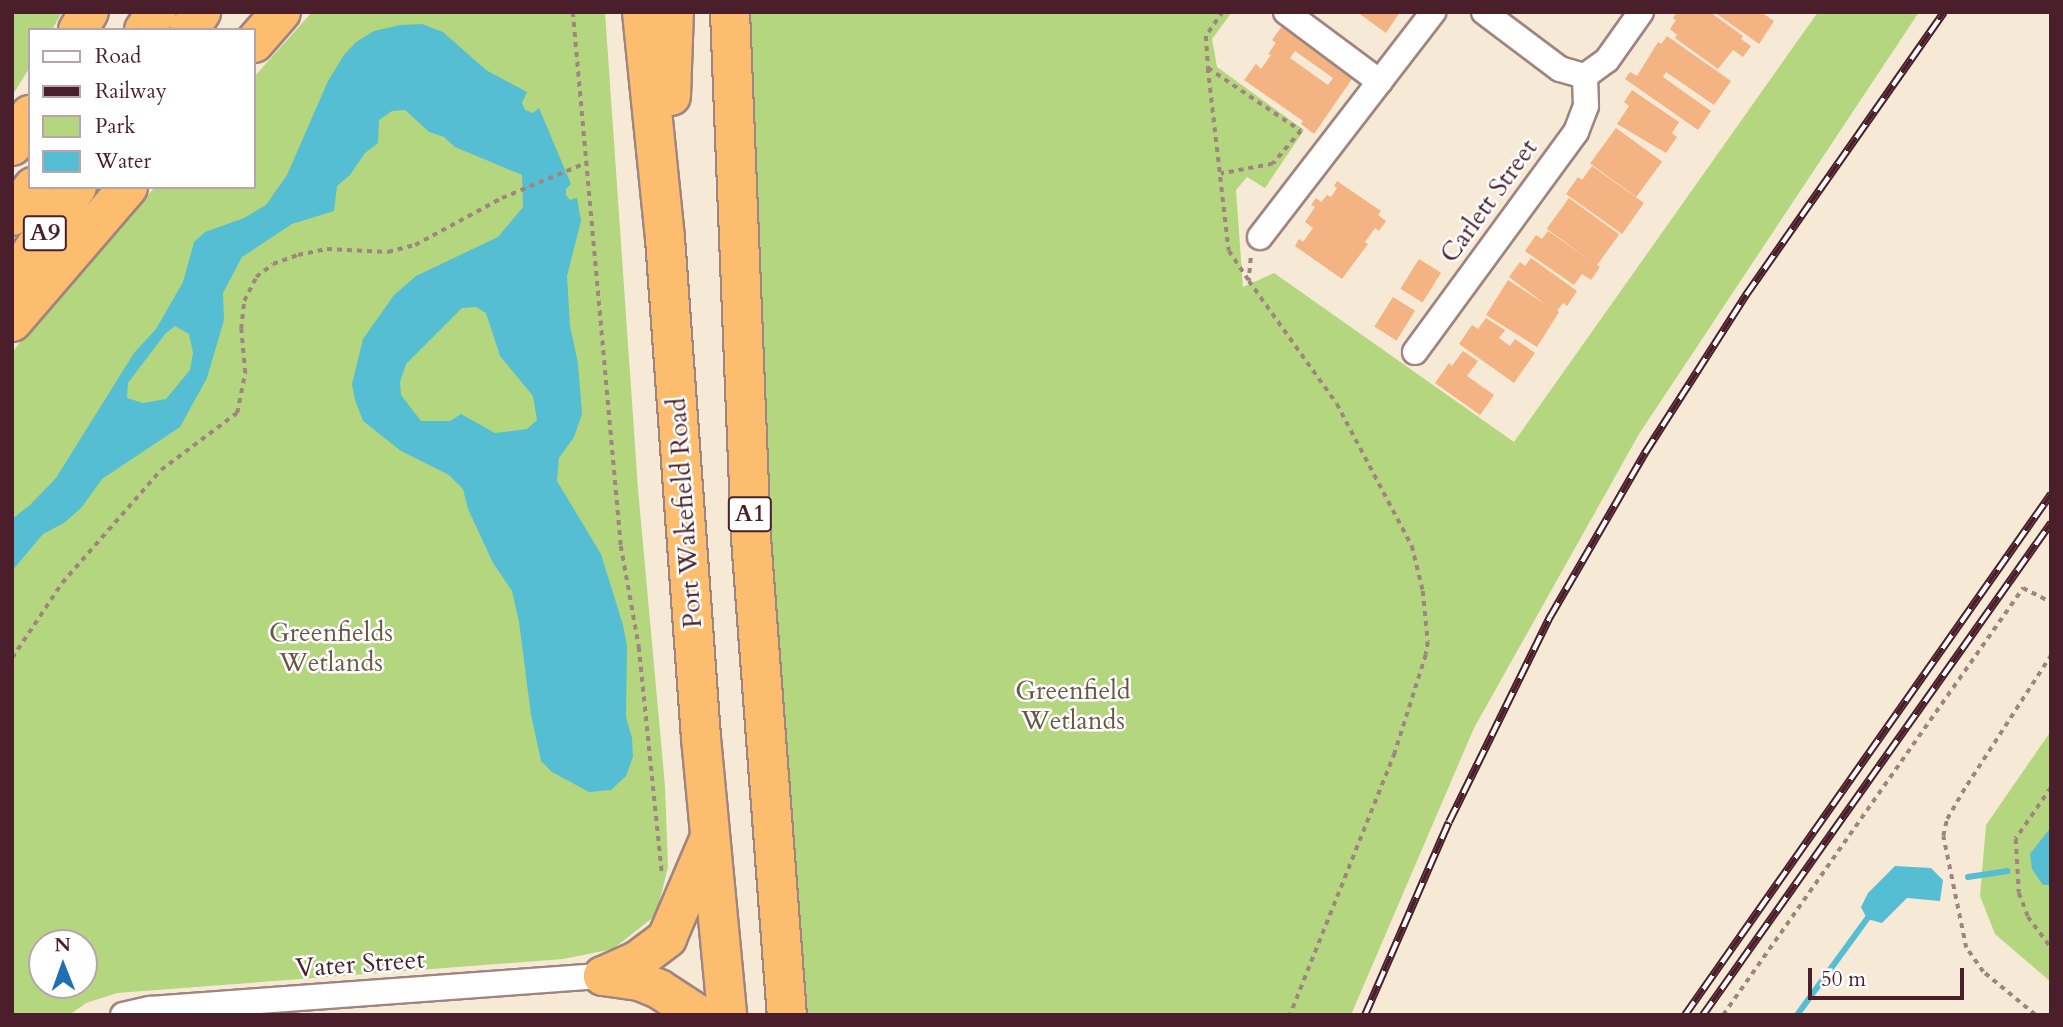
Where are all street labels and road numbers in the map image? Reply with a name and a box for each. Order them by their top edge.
street label: Carlett Street [1434,133,1544,269]
road number: A9 [22,212,68,254]
street label: Port Wakefield Road [661,397,709,629]
road number: A1 [727,494,773,534]
street label: Vater Street [294,944,426,984]

